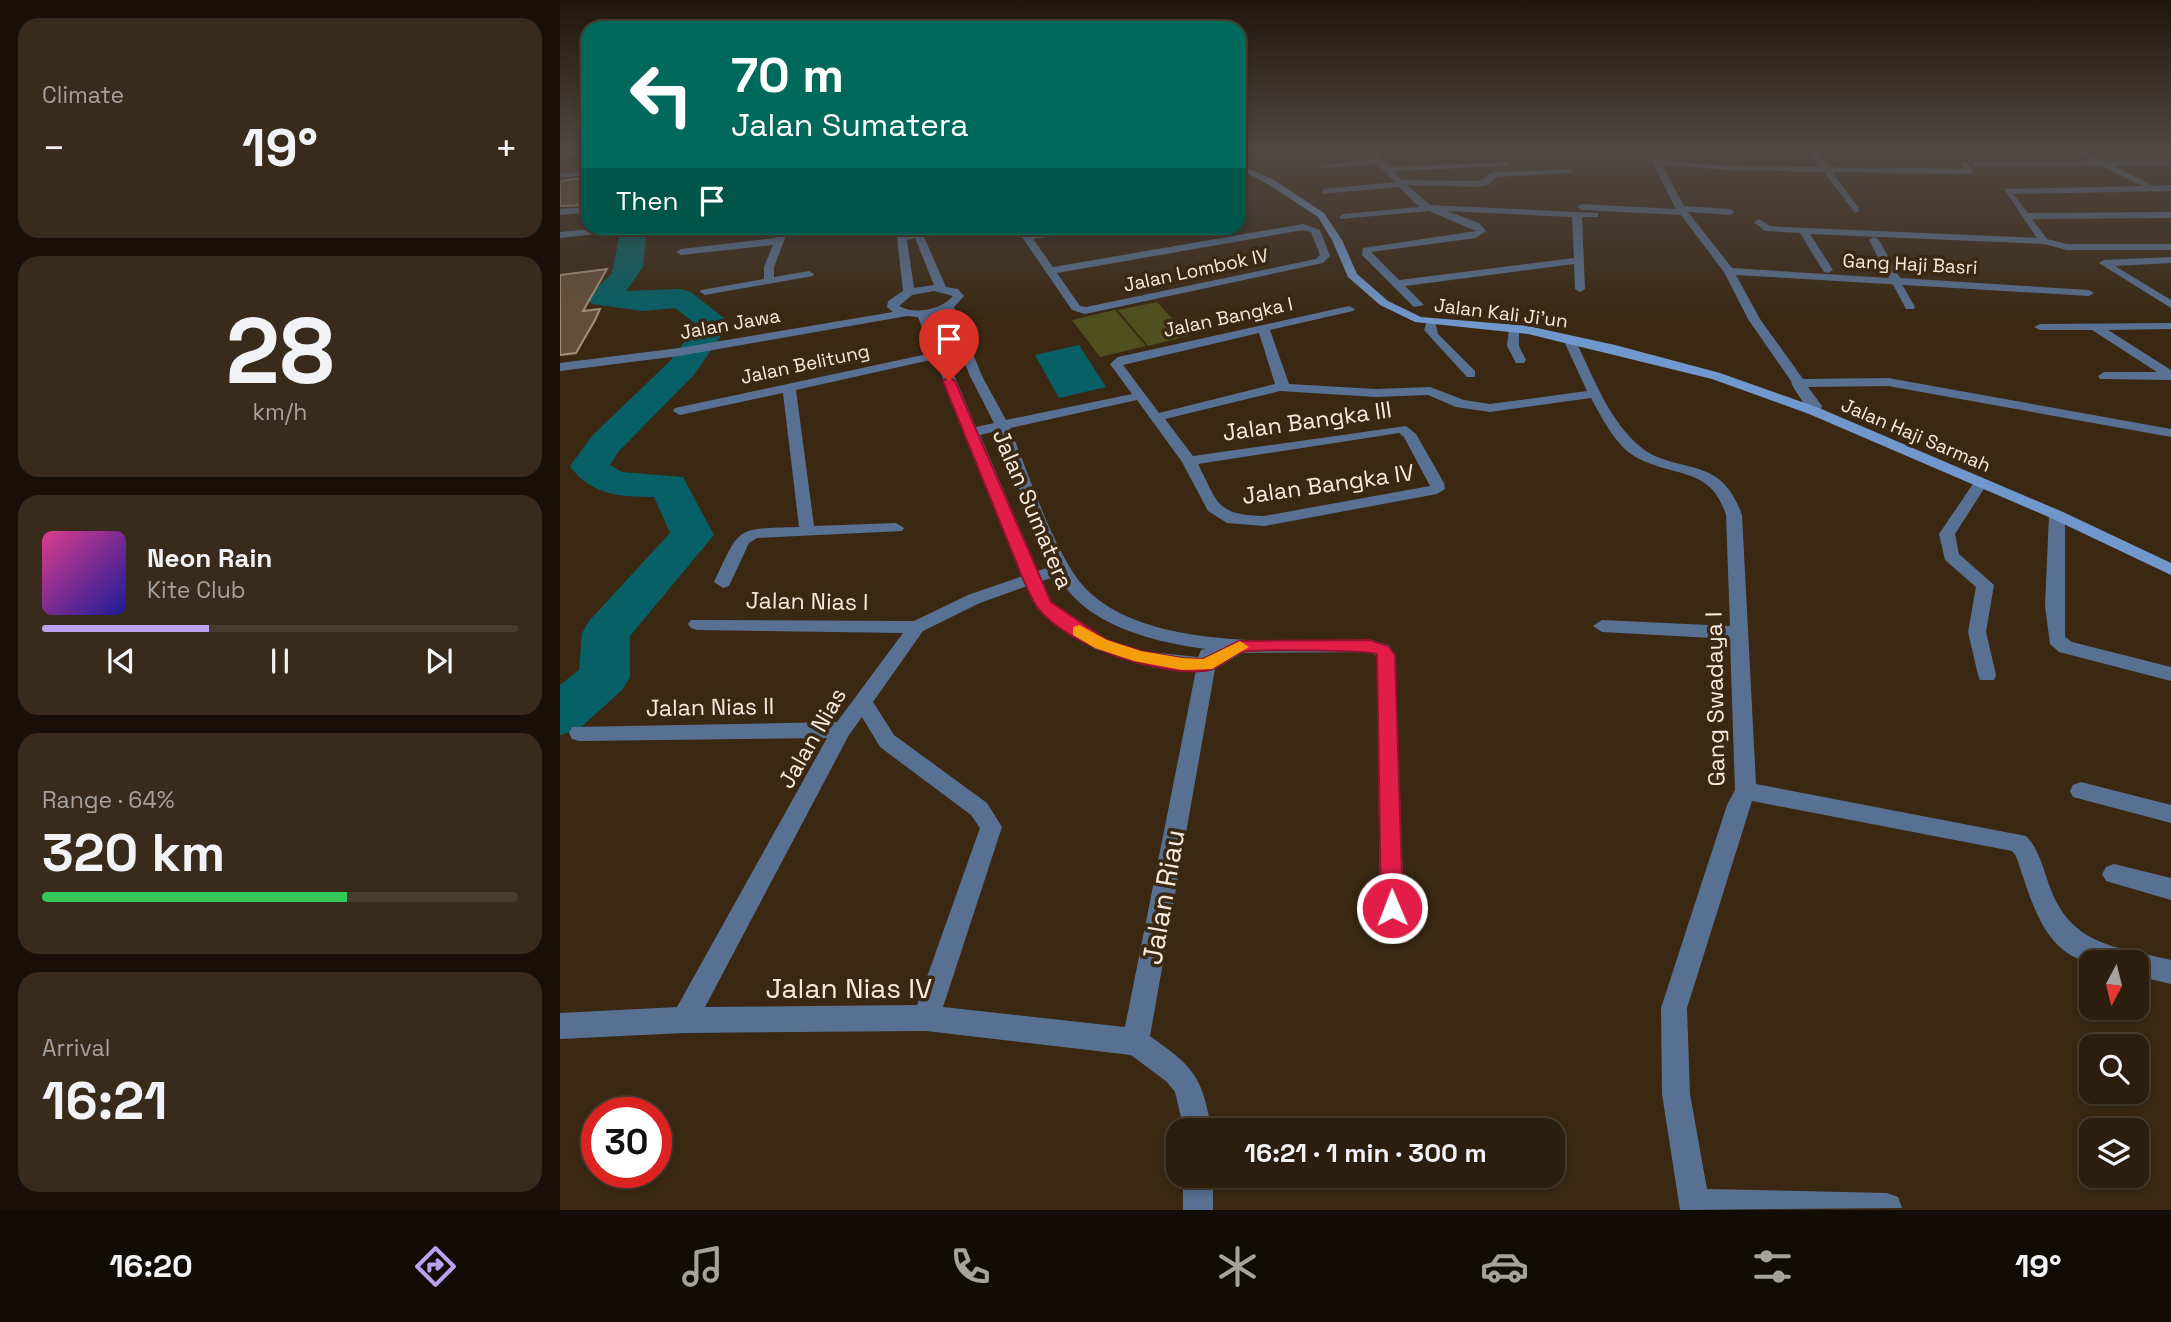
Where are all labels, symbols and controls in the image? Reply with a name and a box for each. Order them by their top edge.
text: 70 m [731,44,844,106]
icon: left [616,49,707,140]
text: Climate [42,80,124,110]
text: Jalan Sumatera [731,105,969,145]
text: 19° [242,115,318,181]
text: − [42,124,66,172]
text: + [494,124,518,172]
icon: arrive [693,182,731,220]
text: Then [616,184,679,218]
street label: Jalan Lombok IV [1121,242,1271,298]
street label: Gang Haji Basri [1842,248,1978,280]
street label: Jalan Bangka I [1161,291,1295,343]
street label: Jalan Kali Ji'un [1433,292,1569,334]
text: 28 [226,293,334,410]
street label: Jalan Jawa [678,303,782,345]
pin [919,309,979,381]
icon: arrive [930,320,968,358]
street label: Jalan Belitung [738,338,872,390]
street label: Jalan Haji Sarmah [1837,392,1995,478]
street label: Jalan Bangka III [1220,394,1394,448]
text: km/h [253,397,307,427]
street label: Jalan Sumatera [986,424,1080,594]
street label: Jalan Bangka IV [1240,457,1416,511]
text: Neon Rain [147,541,272,575]
text: Kite Club [147,575,246,605]
street label: Jalan Nias I [745,585,869,617]
street label: Gang Swadaya I [1698,611,1732,787]
icon: previous [102,642,140,680]
icon: pause [261,642,299,680]
icon: next [420,642,458,680]
street label: Jalan Nias [771,682,853,794]
street label: Jalan Nias II [646,691,774,723]
text: Range · 64% [42,785,175,815]
text: 320 km [42,820,225,886]
street label: Jalan Riau [1133,827,1193,967]
position arrow [1355,871,1429,945]
north arrow [2079,950,2149,1020]
map controls [2079,950,2149,1188]
street label: Jalan Nias IV [766,970,932,1006]
text: Arrival [42,1033,110,1063]
button: search [2079,1034,2149,1104]
text: 16:21 [42,1068,168,1134]
speed limit sign: 30 [581,1097,672,1188]
button: layers [2079,1118,2149,1188]
text: 16:21 · 1 min · 300 m [1244,1136,1487,1170]
icon: directions [411,1242,460,1291]
icon: music [678,1242,727,1291]
icon: phone [946,1242,995,1291]
icon: climate [1213,1242,1262,1291]
icon: car [1480,1242,1529,1291]
icon: filters [1748,1242,1797,1291]
text: 16:20 [109,1246,193,1286]
text: 19° [2015,1246,2062,1286]

